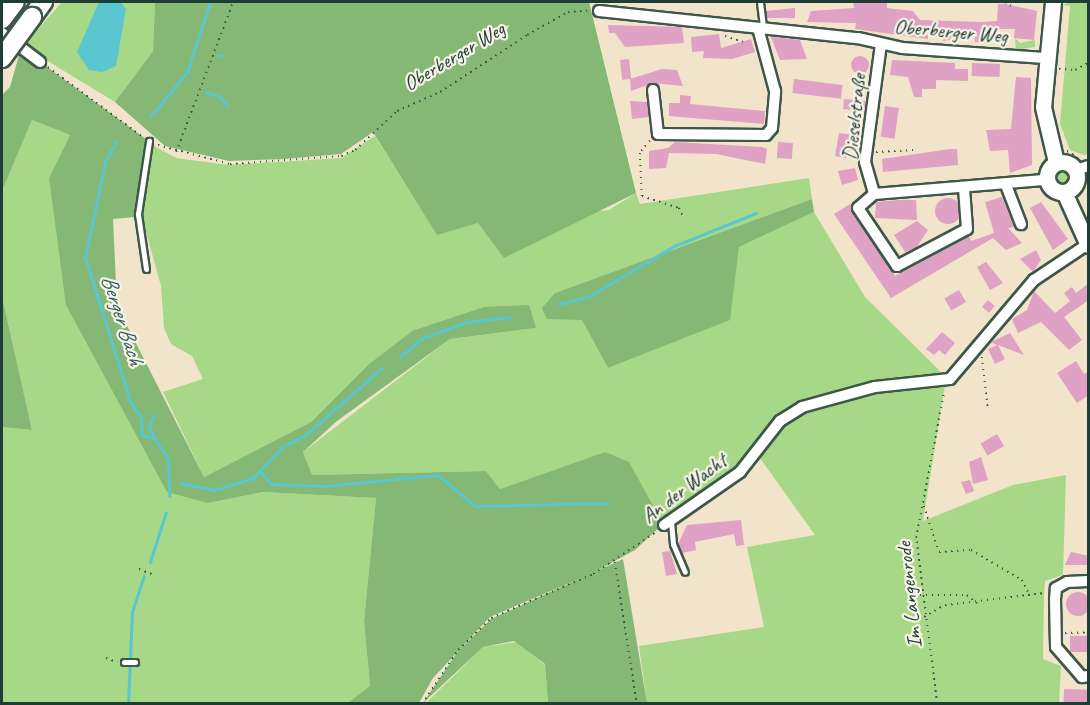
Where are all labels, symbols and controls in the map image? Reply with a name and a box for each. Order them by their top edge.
street label: Oberberger Weg [893,13,1009,49]
street label: Oberberger Weg [399,16,509,96]
street label: Dieselstraße [837,73,871,161]
water label: Berger Bach [95,271,149,369]
street label: An der Wacht [636,448,732,528]
street label: Im Langenrode [891,541,927,649]

